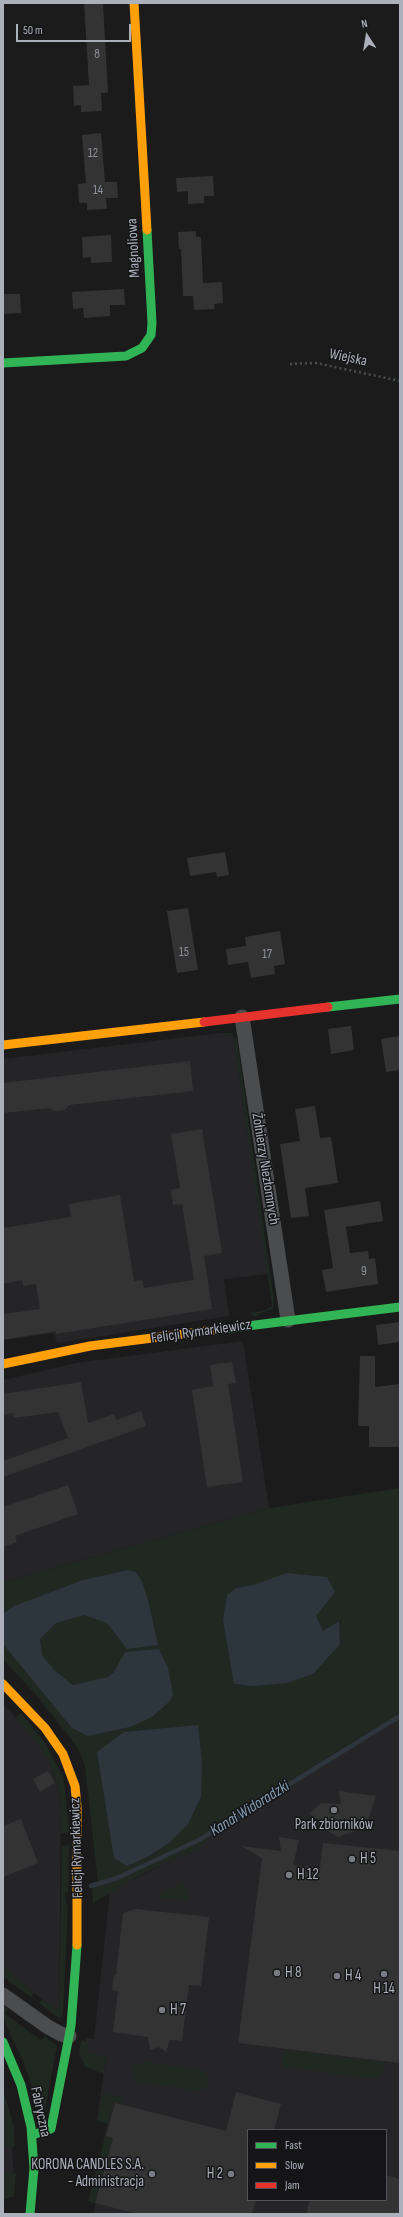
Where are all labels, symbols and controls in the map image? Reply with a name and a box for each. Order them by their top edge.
scale bar [18,16,133,42]
north arrow [347,16,387,56]
text: N [360,17,369,31]
text: 50 m [23,23,43,38]
house number: 8 [94,47,100,63]
house number: 12 [88,146,98,162]
house number: 14 [93,183,103,199]
street label: Magnoliowa [123,218,145,278]
street label: Wiejska [327,345,369,371]
house number: 15 [179,945,189,961]
house number: 17 [262,947,272,963]
street label: Żołnierzy Niezłomnych [247,1112,283,1226]
house number: 9 [361,1264,367,1280]
street label: Felicji Rymarkiewicz [150,1316,252,1348]
water label: Kanał Widoradzki [207,1777,293,1841]
street label: Felicji Rymarkiewicz [66,1797,88,1899]
marker: Park zbiorników [329,1805,339,1815]
place label: Park zbiorników [295,1816,373,1834]
place label: H 5 [360,1850,376,1868]
marker: H 5 [347,1854,357,1864]
place label: H 12 [297,1866,319,1884]
marker: H 12 [284,1870,294,1880]
place label: H 8 [285,1964,302,1982]
place label: H 4 [345,1967,361,1985]
marker: H 8 [272,1968,282,1978]
marker: H 14 [379,1969,389,1979]
marker: H 4 [332,1971,342,1981]
place label: H 14 [373,1980,395,1998]
place label: H 7 [170,2001,186,2019]
marker: H 7 [157,2005,167,2015]
street label: Fabryczna [26,2085,54,2139]
legend [247,2129,387,2201]
text: Fast [285,2138,302,2153]
place label: KORONA CANDLES S.A. - Administracja [31,2156,144,2191]
text: Slow [285,2158,304,2173]
place label: H 2 [207,2165,223,2183]
marker: KORONA CANDLES S.A. - Administracja [147,2169,157,2179]
marker: H 2 [226,2169,236,2179]
text: Jam [285,2178,300,2193]

